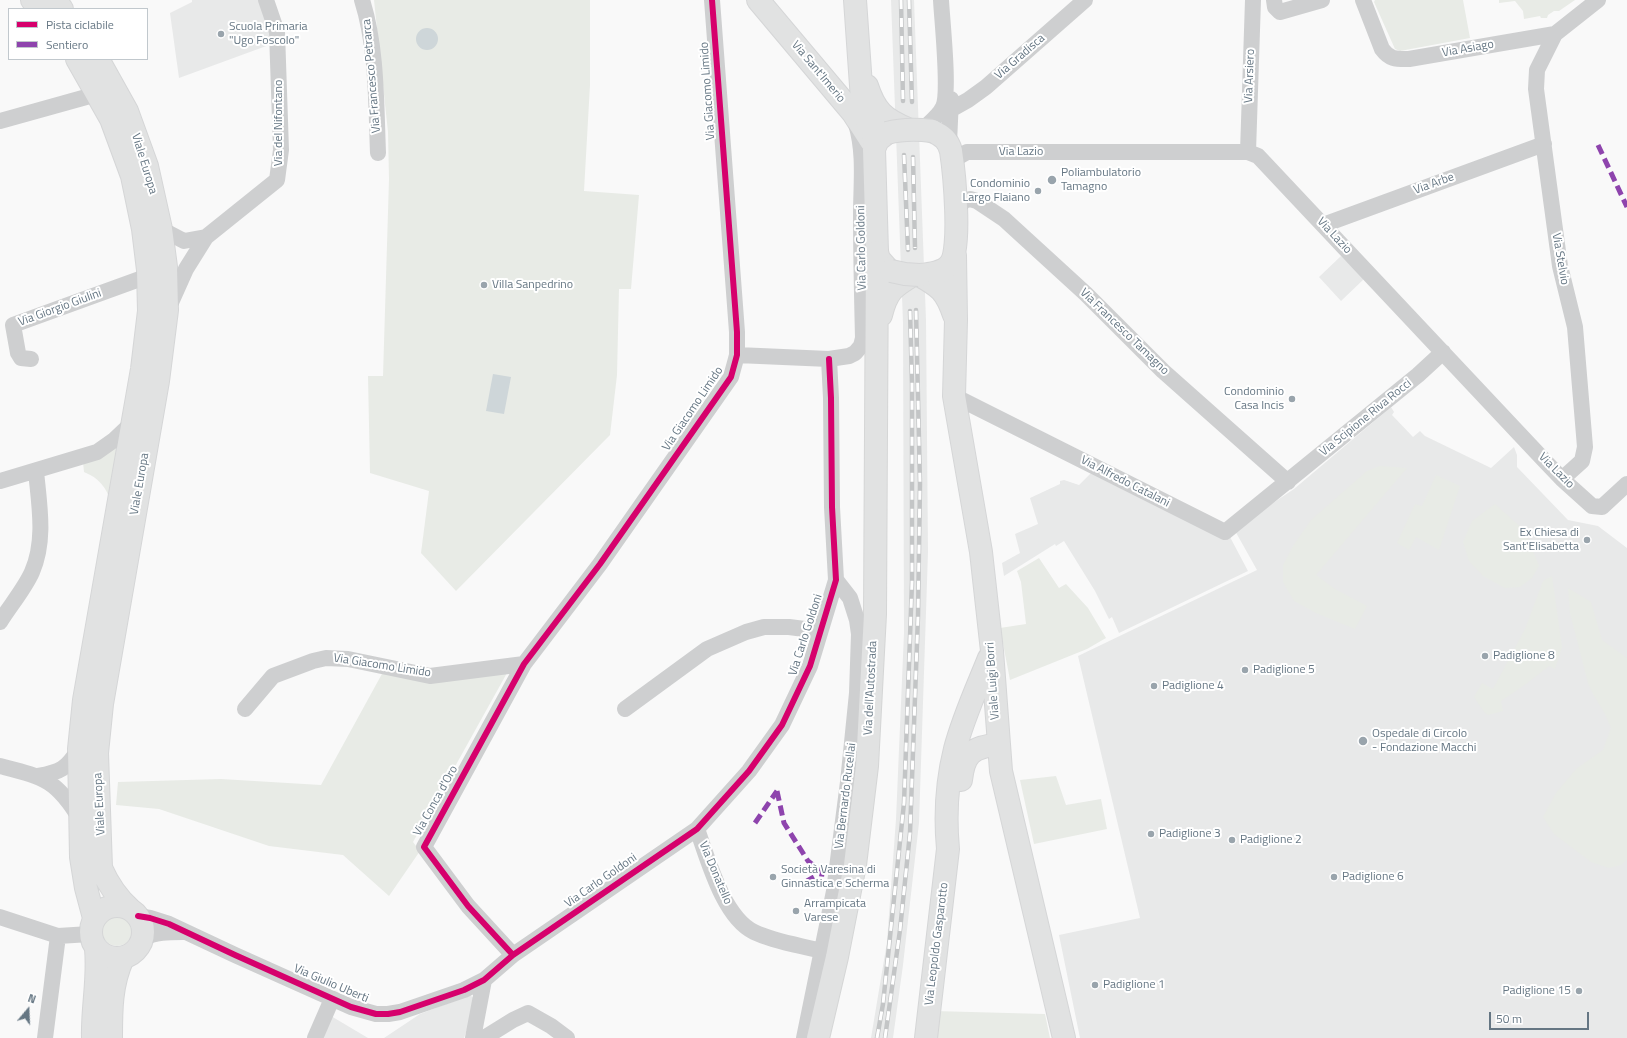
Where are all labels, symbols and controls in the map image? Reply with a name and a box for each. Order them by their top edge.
legend [8,8,148,60]
text: Pista ciclabile [46,15,114,34]
street label: Via Francesco Petrarca [360,18,384,134]
place label: Scuola Primaria "Ugo Foscolo" [229,20,308,48]
marker: Scuola Primaria "Ugo Foscolo" [216,29,226,39]
street label: Via Gradisca [992,31,1048,83]
text: Sentiero [46,35,88,54]
street label: Via Asiago [1441,37,1495,61]
street label: Via Sant'Imerio [788,38,848,106]
street label: Via Giacomo Limido [697,41,719,141]
street label: Via Arsiero [1242,49,1258,103]
street label: Via del Nifontano [272,80,286,166]
street label: Viale Europa [128,132,160,196]
street label: Via Lazio [999,145,1043,159]
place label: Poliambulatorio Tamagno [1061,166,1141,194]
street label: Via Arbe [1412,170,1456,198]
marker: Poliambulatorio Tamagno [1046,174,1058,186]
place label: Condominio Largo Flaiano [963,177,1030,205]
marker: Condominio Largo Flaiano [1033,186,1043,196]
street label: Via Carlo Goldoni [854,205,870,291]
street label: Via Lazio [1314,215,1354,257]
street label: Via Stelvio [1548,232,1572,286]
place label: Villa Sanpedrino [492,278,573,292]
marker: Villa Sanpedrino [479,280,489,290]
street label: Via Giorgio Giulini [17,286,103,330]
street label: Via Francesco Tamagno [1077,286,1171,378]
street label: Via Giacomo Limido [659,364,727,454]
street label: Via Scipione Riva Rocci [1317,377,1415,459]
place label: Condominio Casa Incis [1224,385,1284,413]
marker: Condominio Casa Incis [1287,394,1297,404]
street label: Via Lazio [1535,450,1577,492]
street label: Viale Europa [127,452,153,516]
street label: Via Alfredo Catalani [1078,453,1172,511]
place label: Ex Chiesa di Sant'Elisabetta [1503,526,1579,554]
marker: Ex Chiesa di Sant'Elisabetta [1582,535,1592,545]
street label: Via Carlo Goldoni [786,592,826,678]
street label: Via dell'Autostrada [861,640,881,736]
street label: Viale Luigi Borri [983,642,1003,720]
place label: Padiglione 8 [1493,649,1555,663]
street label: Via Giacomo Limido [332,651,432,681]
marker: Padiglione 8 [1480,651,1490,661]
place label: Padiglione 5 [1253,663,1315,677]
marker: Padiglione 5 [1240,665,1250,675]
place label: Padiglione 4 [1162,679,1224,693]
marker: Padiglione 4 [1149,681,1159,691]
place label: Ospedale di Circolo - Fondazione Macchi [1372,727,1476,755]
marker: Ospedale di Circolo - Fondazione Macchi [1357,735,1369,747]
street label: Via Bernardo Rucellai [832,742,860,850]
street label: Via Conca d'Oro [411,763,461,839]
street label: Viale Europa [91,772,109,836]
place label: Padiglione 3 [1159,827,1221,841]
marker: Padiglione 3 [1146,829,1156,839]
place label: Padiglione 2 [1240,833,1302,847]
marker: Padiglione 2 [1227,835,1237,845]
street label: Via Donatello [695,839,735,907]
street label: Via Carlo Goldoni [562,851,640,911]
place label: Società Varesina di Ginnastica e Scherma [781,863,889,891]
place label: Padiglione 6 [1342,870,1404,884]
marker: Società Varesina di Ginnastica e Scherma [768,872,778,882]
marker: Padiglione 6 [1329,872,1339,882]
street label: Via Leopoldo Gasparotto [922,882,952,1006]
place label: Arrampicata Varese [804,897,866,925]
marker: Arrampicata Varese [791,906,801,916]
street label: Via Giulio Uberti [291,962,371,1006]
place label: Padiglione 1 [1103,978,1165,992]
marker: Padiglione 1 [1090,980,1100,990]
place label: Padiglione 15 [1502,984,1571,998]
marker: Padiglione 15 [1574,986,1584,996]
north arrow [8,990,48,1030]
text: N [26,990,38,1007]
scale bar [1491,1004,1591,1030]
text: 50 m [1496,1009,1522,1028]

